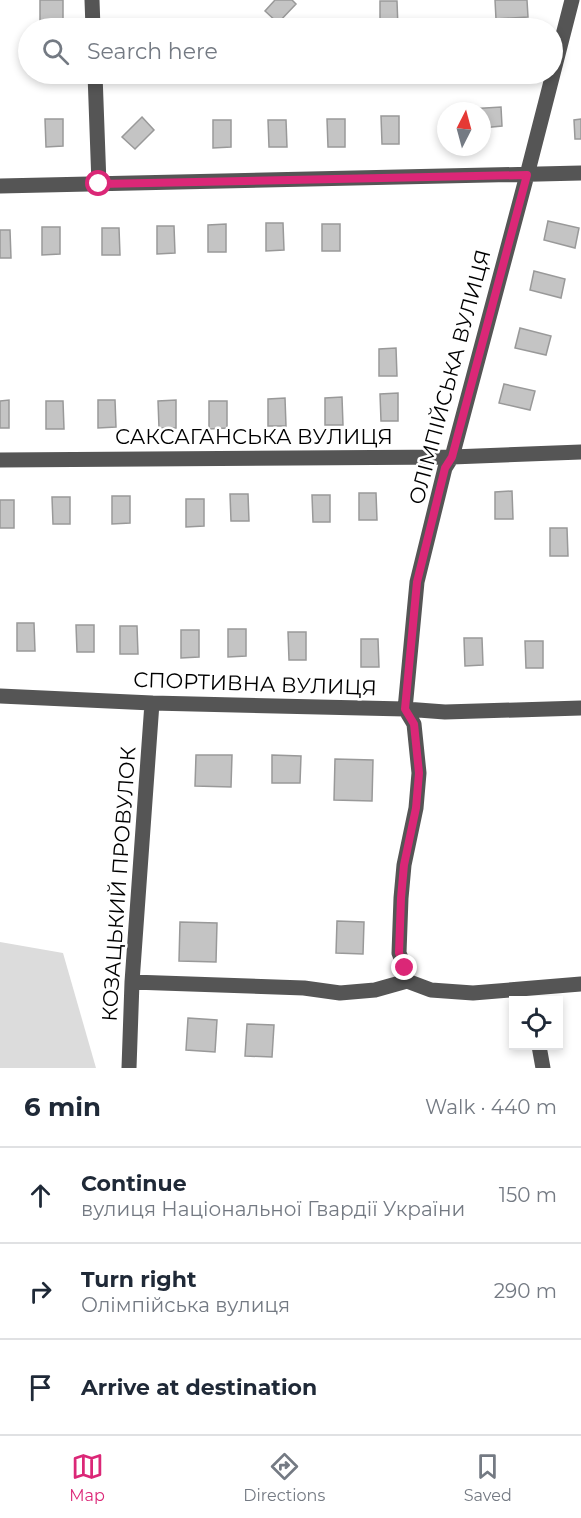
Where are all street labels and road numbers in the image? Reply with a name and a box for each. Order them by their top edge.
street label: ОЛІМПІЙСЬКА ВУЛИЦЯ [403,247,496,507]
street label: САКСАГАНСЬКА ВУЛИЦЯ [115,424,393,449]
street label: СПОРТИВНА ВУЛИЦЯ [133,667,377,700]
street label: КОЗАЦЬКИЙ ПРОВУЛОК [96,745,141,1022]

